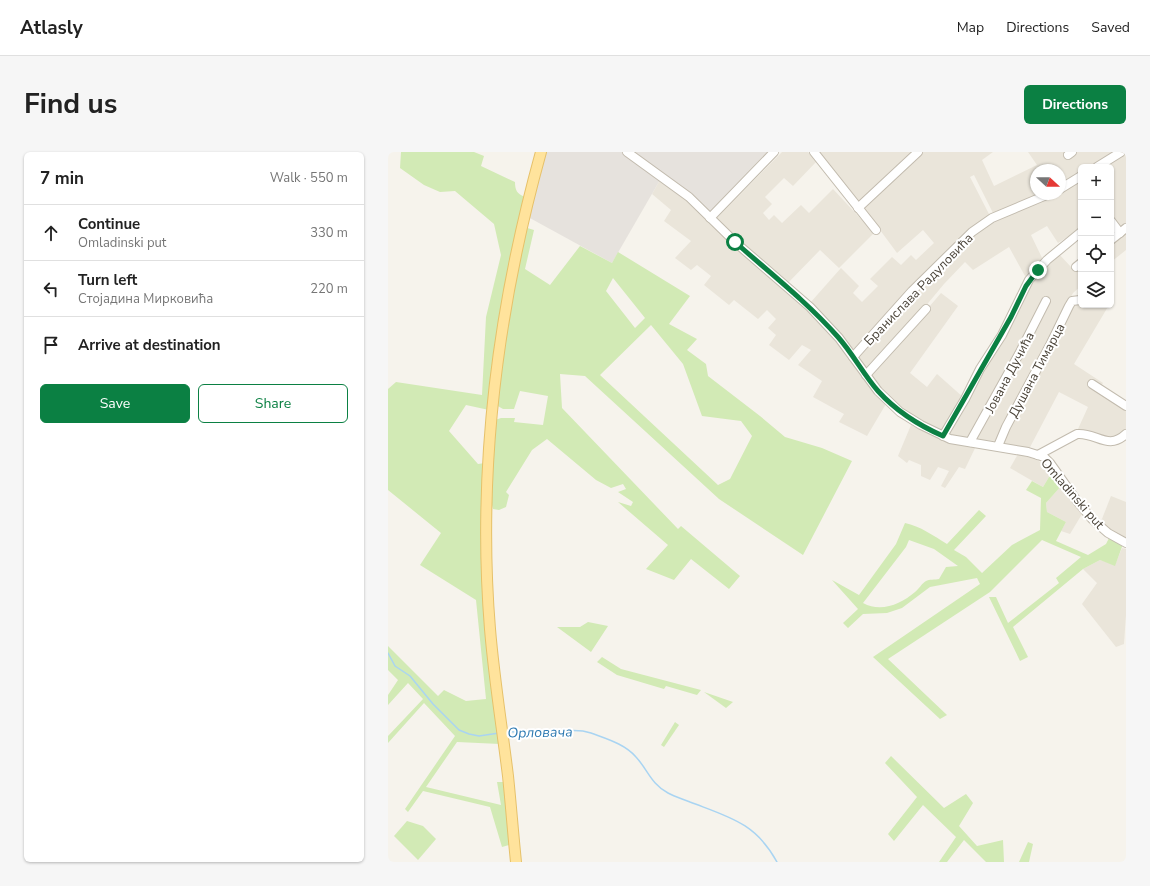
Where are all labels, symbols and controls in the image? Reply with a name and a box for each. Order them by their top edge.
text: Atlasly [20,15,83,41]
text: Map [957,18,984,37]
text: Directions [1006,18,1069,37]
text: Saved [1091,18,1130,37]
text: Find us [24,85,118,123]
button: Directions [1024,85,1126,124]
north arrow [1030,164,1066,200]
map controls [1078,164,1114,308]
button: + [1078,164,1114,200]
text: 7 min [40,167,84,190]
text: Walk · 550 m [270,169,348,187]
button: − [1078,200,1114,236]
text: Continue [78,214,140,234]
icon: ahead [40,222,62,244]
text: 330 m [310,224,348,242]
street label: Бранислава Радуловића [860,230,977,350]
route start [726,233,744,251]
text: Omladinski put [78,234,166,252]
button: locate [1078,236,1114,272]
route end [1029,261,1047,279]
text: Turn left [78,270,137,290]
button: layers [1078,272,1114,308]
icon: left [40,278,62,300]
text: 220 m [310,280,348,298]
text: Стојадина Мирковића [78,290,213,308]
street label: Душана Тимарца [1004,320,1069,421]
street label: Јована Дучића [980,329,1039,417]
icon: arrive [40,334,62,356]
text: Arrive at destination [78,335,221,355]
button: Save [40,384,190,423]
button: Share [198,384,348,423]
street label: Omladinski put [1036,454,1108,533]
water label: Орловача [507,722,573,743]

